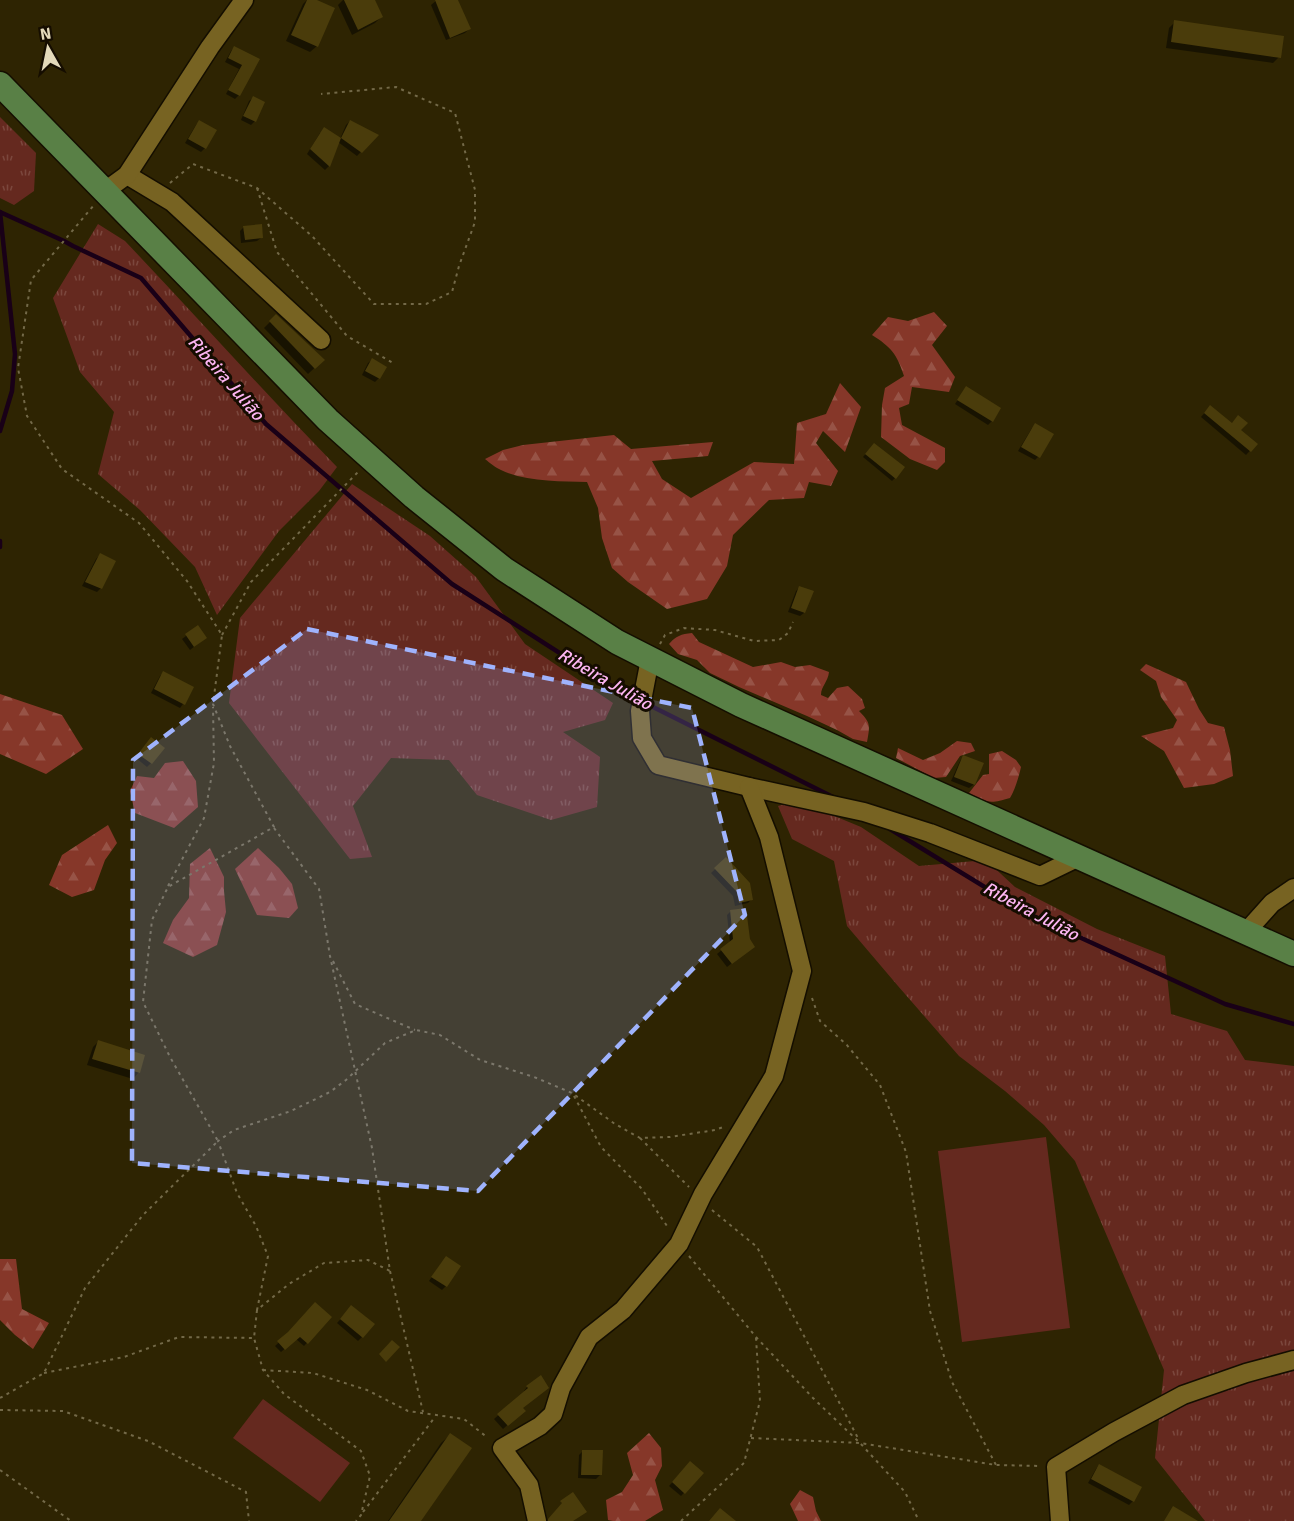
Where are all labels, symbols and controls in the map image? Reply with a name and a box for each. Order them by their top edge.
north arrow [18,18,78,78]
text: N [39,23,53,45]
water label: Ribeira Julião [183,331,270,426]
water label: Ribeira Julião [554,643,657,716]
water label: Ribeira Julião [979,877,1084,946]

